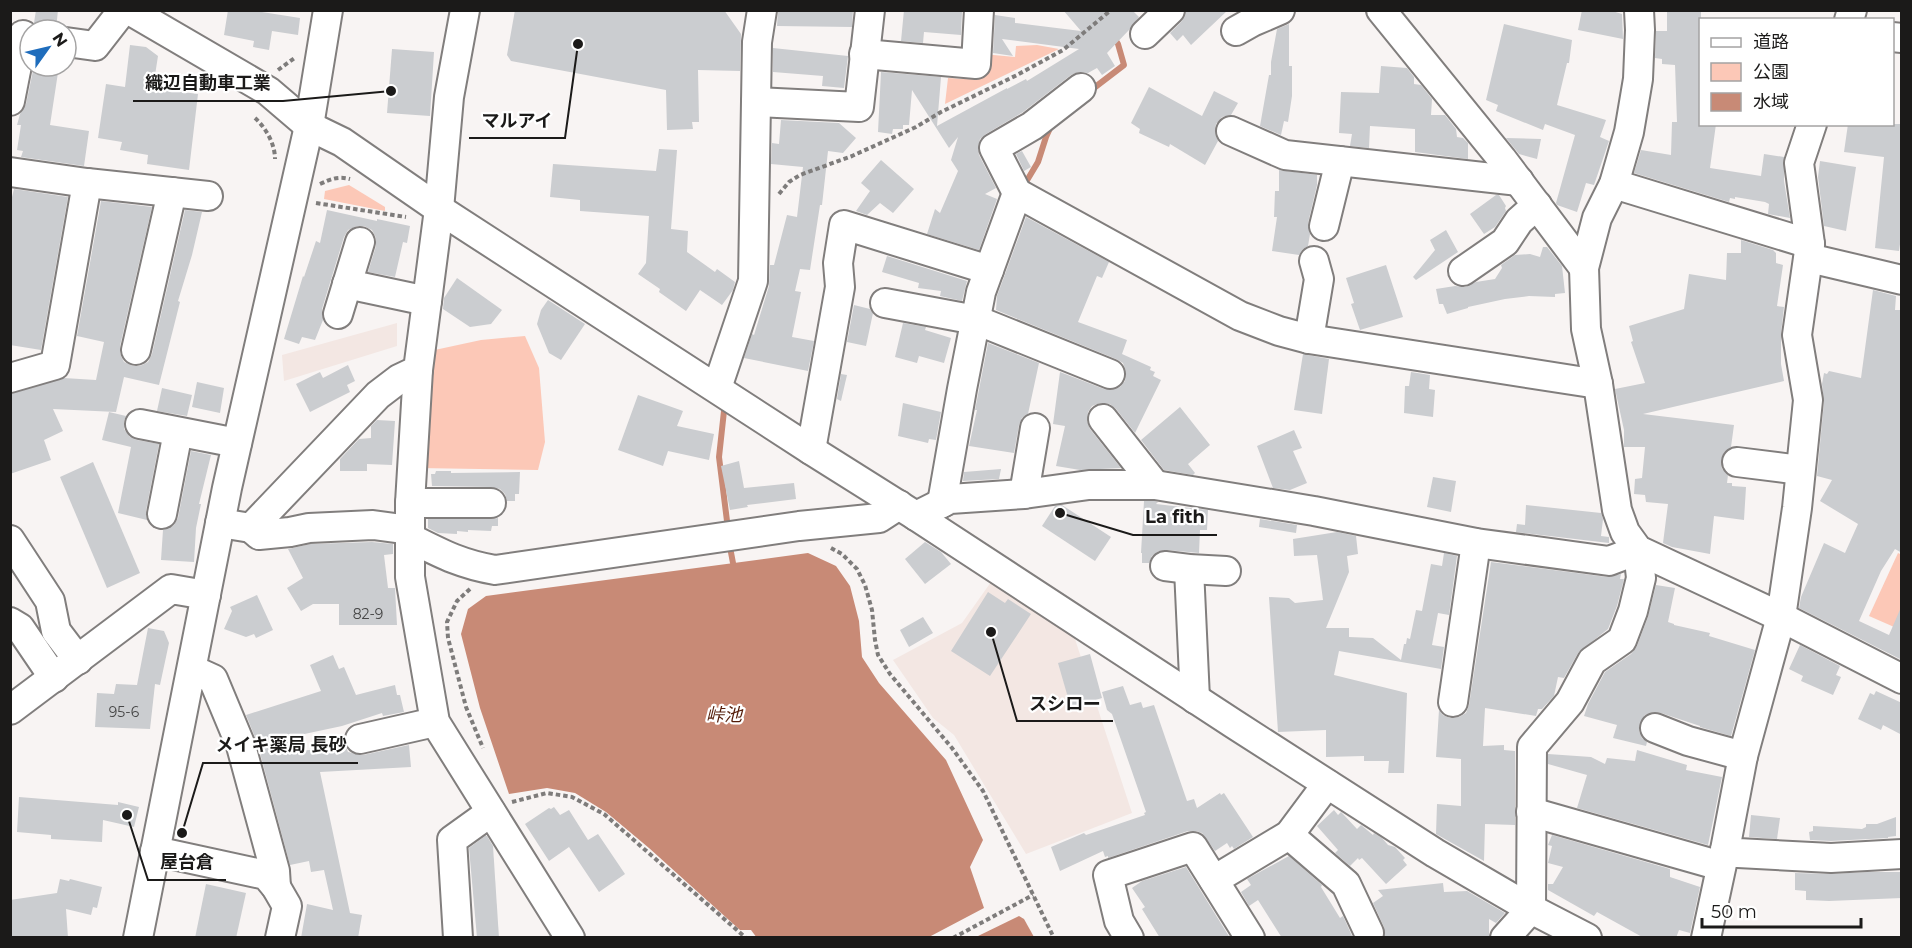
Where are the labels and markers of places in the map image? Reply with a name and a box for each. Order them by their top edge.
callout: 織辺自動車工業 [133,65,283,101]
callout: マルアイ [469,102,565,138]
callout: La fith [1133,499,1217,535]
callout: スシロー [1017,685,1113,721]
callout: メイキ薬局 長砂 [203,727,358,763]
callout: 屋台倉 [148,844,226,880]

